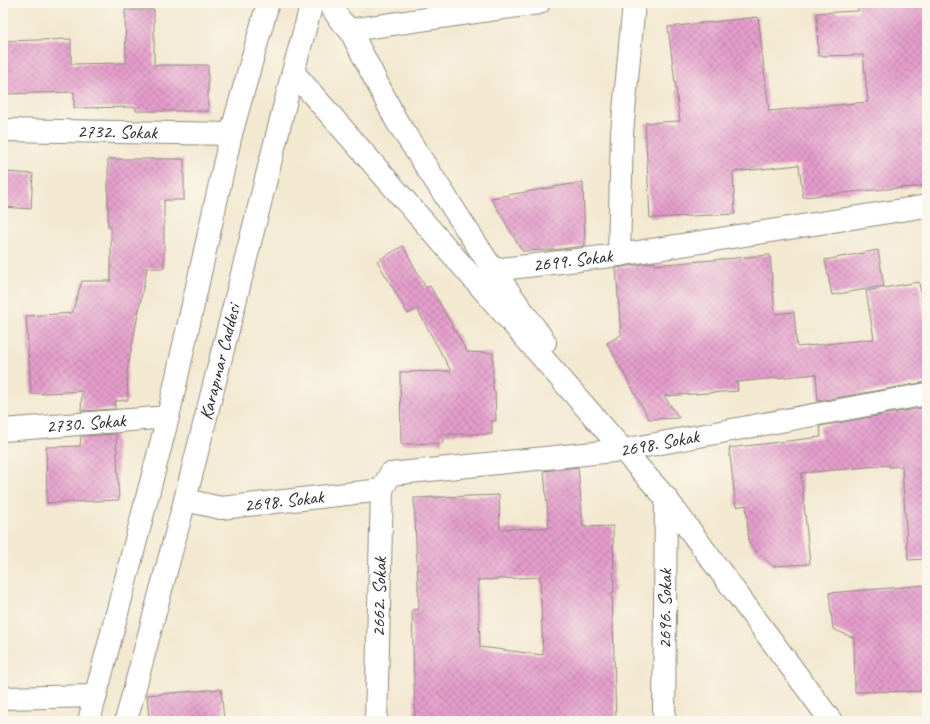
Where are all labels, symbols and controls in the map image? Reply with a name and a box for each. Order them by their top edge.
street label: 2732. Sokak [77,119,158,145]
street label: 2699. Sokak [531,244,615,277]
street label: Karapınar Caddesi [194,299,247,422]
street label: 2730. Sokak [45,408,128,439]
street label: 2698. Sokak [618,424,702,462]
street label: 2698. Sokak [243,485,326,517]
street label: 2662. Sokak [366,556,392,637]
street label: 2696. Sokak [653,568,677,649]

